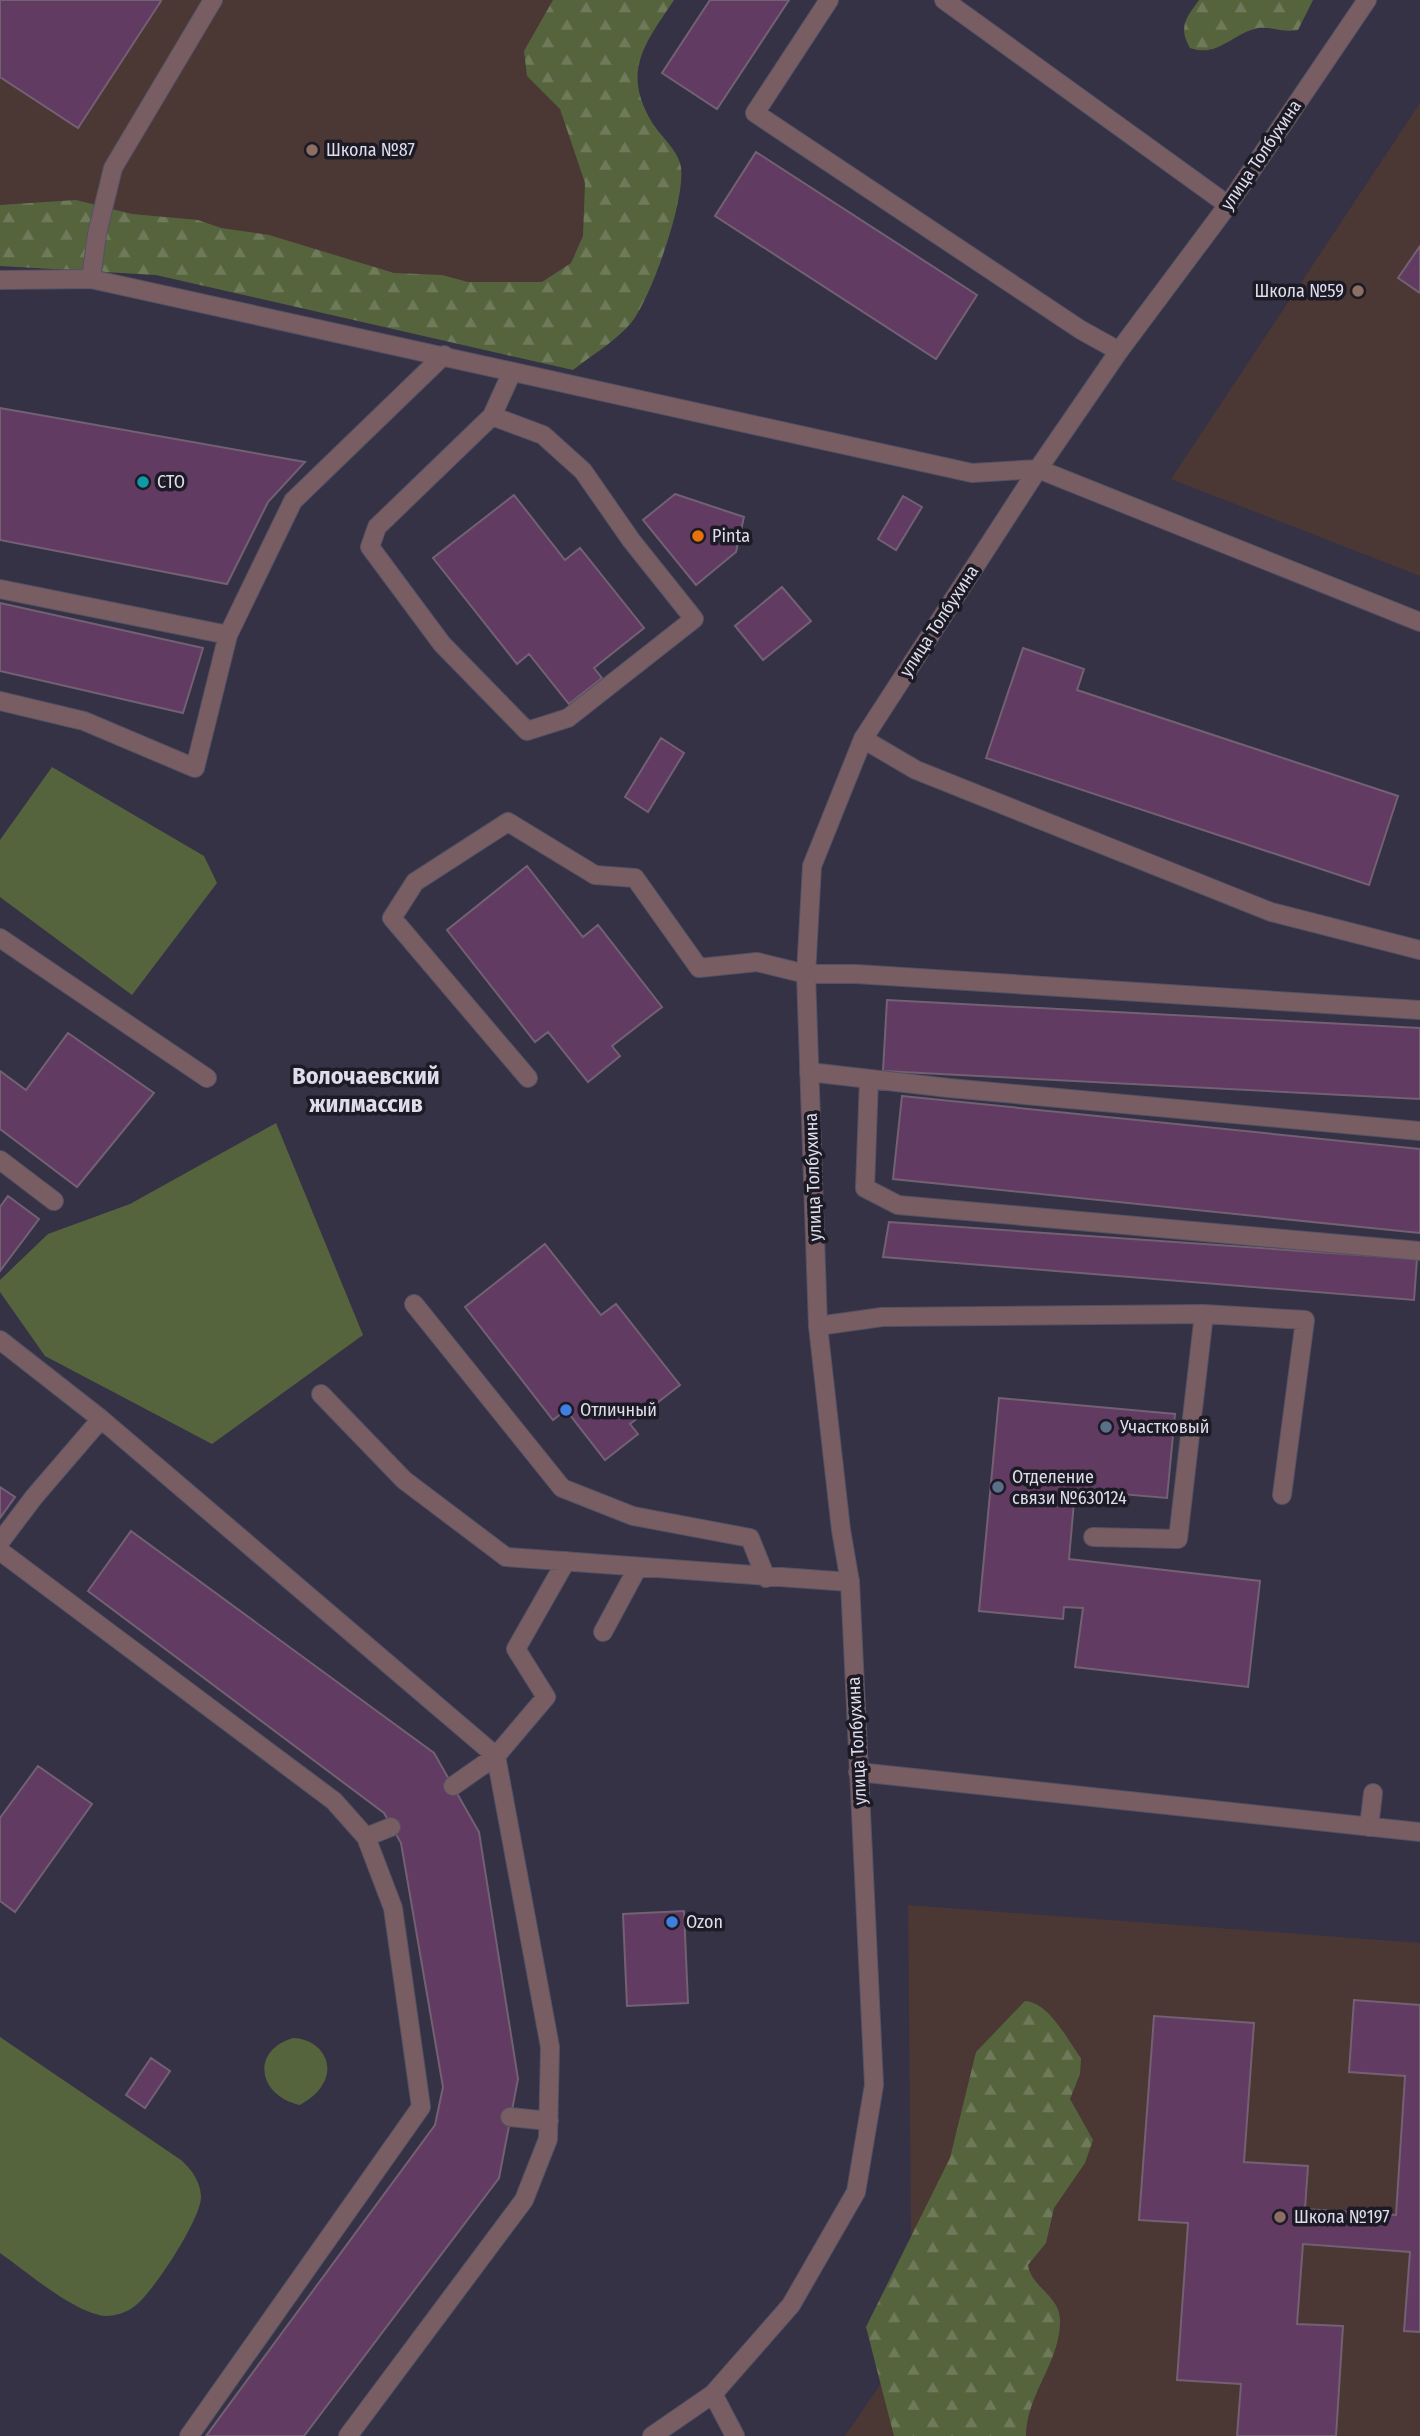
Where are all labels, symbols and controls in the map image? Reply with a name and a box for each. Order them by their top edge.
street label: улица Толбухина [1216,95,1306,214]
place label: Школа №87 [326,139,415,161]
marker: Школа №87 [304,142,320,158]
place label: Школа №59 [1254,280,1344,302]
marker: Школа №59 [1350,283,1366,299]
place label: СТО [157,471,185,493]
marker: СТО [135,474,151,490]
place label: Pinta [712,525,750,547]
marker: Pinta [690,528,706,544]
street label: улица Толбухина [895,561,983,681]
district label: Волочаевский жилмассив [292,1062,440,1118]
street label: улица Толбухина [800,1112,826,1242]
place label: Отличный [580,1399,657,1421]
marker: Отличный [558,1402,574,1418]
place label: Участковый [1119,1416,1209,1438]
marker: Участковый [1098,1419,1114,1435]
place label: Отделение связи №630124 [1012,1466,1127,1509]
marker: Отделение связи №630124 [990,1479,1006,1495]
street label: улица Толбухина [843,1676,871,1806]
place label: Ozon [686,1911,723,1933]
marker: Ozon [664,1914,680,1930]
place label: Школа №197 [1294,2206,1390,2228]
marker: Школа №197 [1272,2209,1288,2225]

